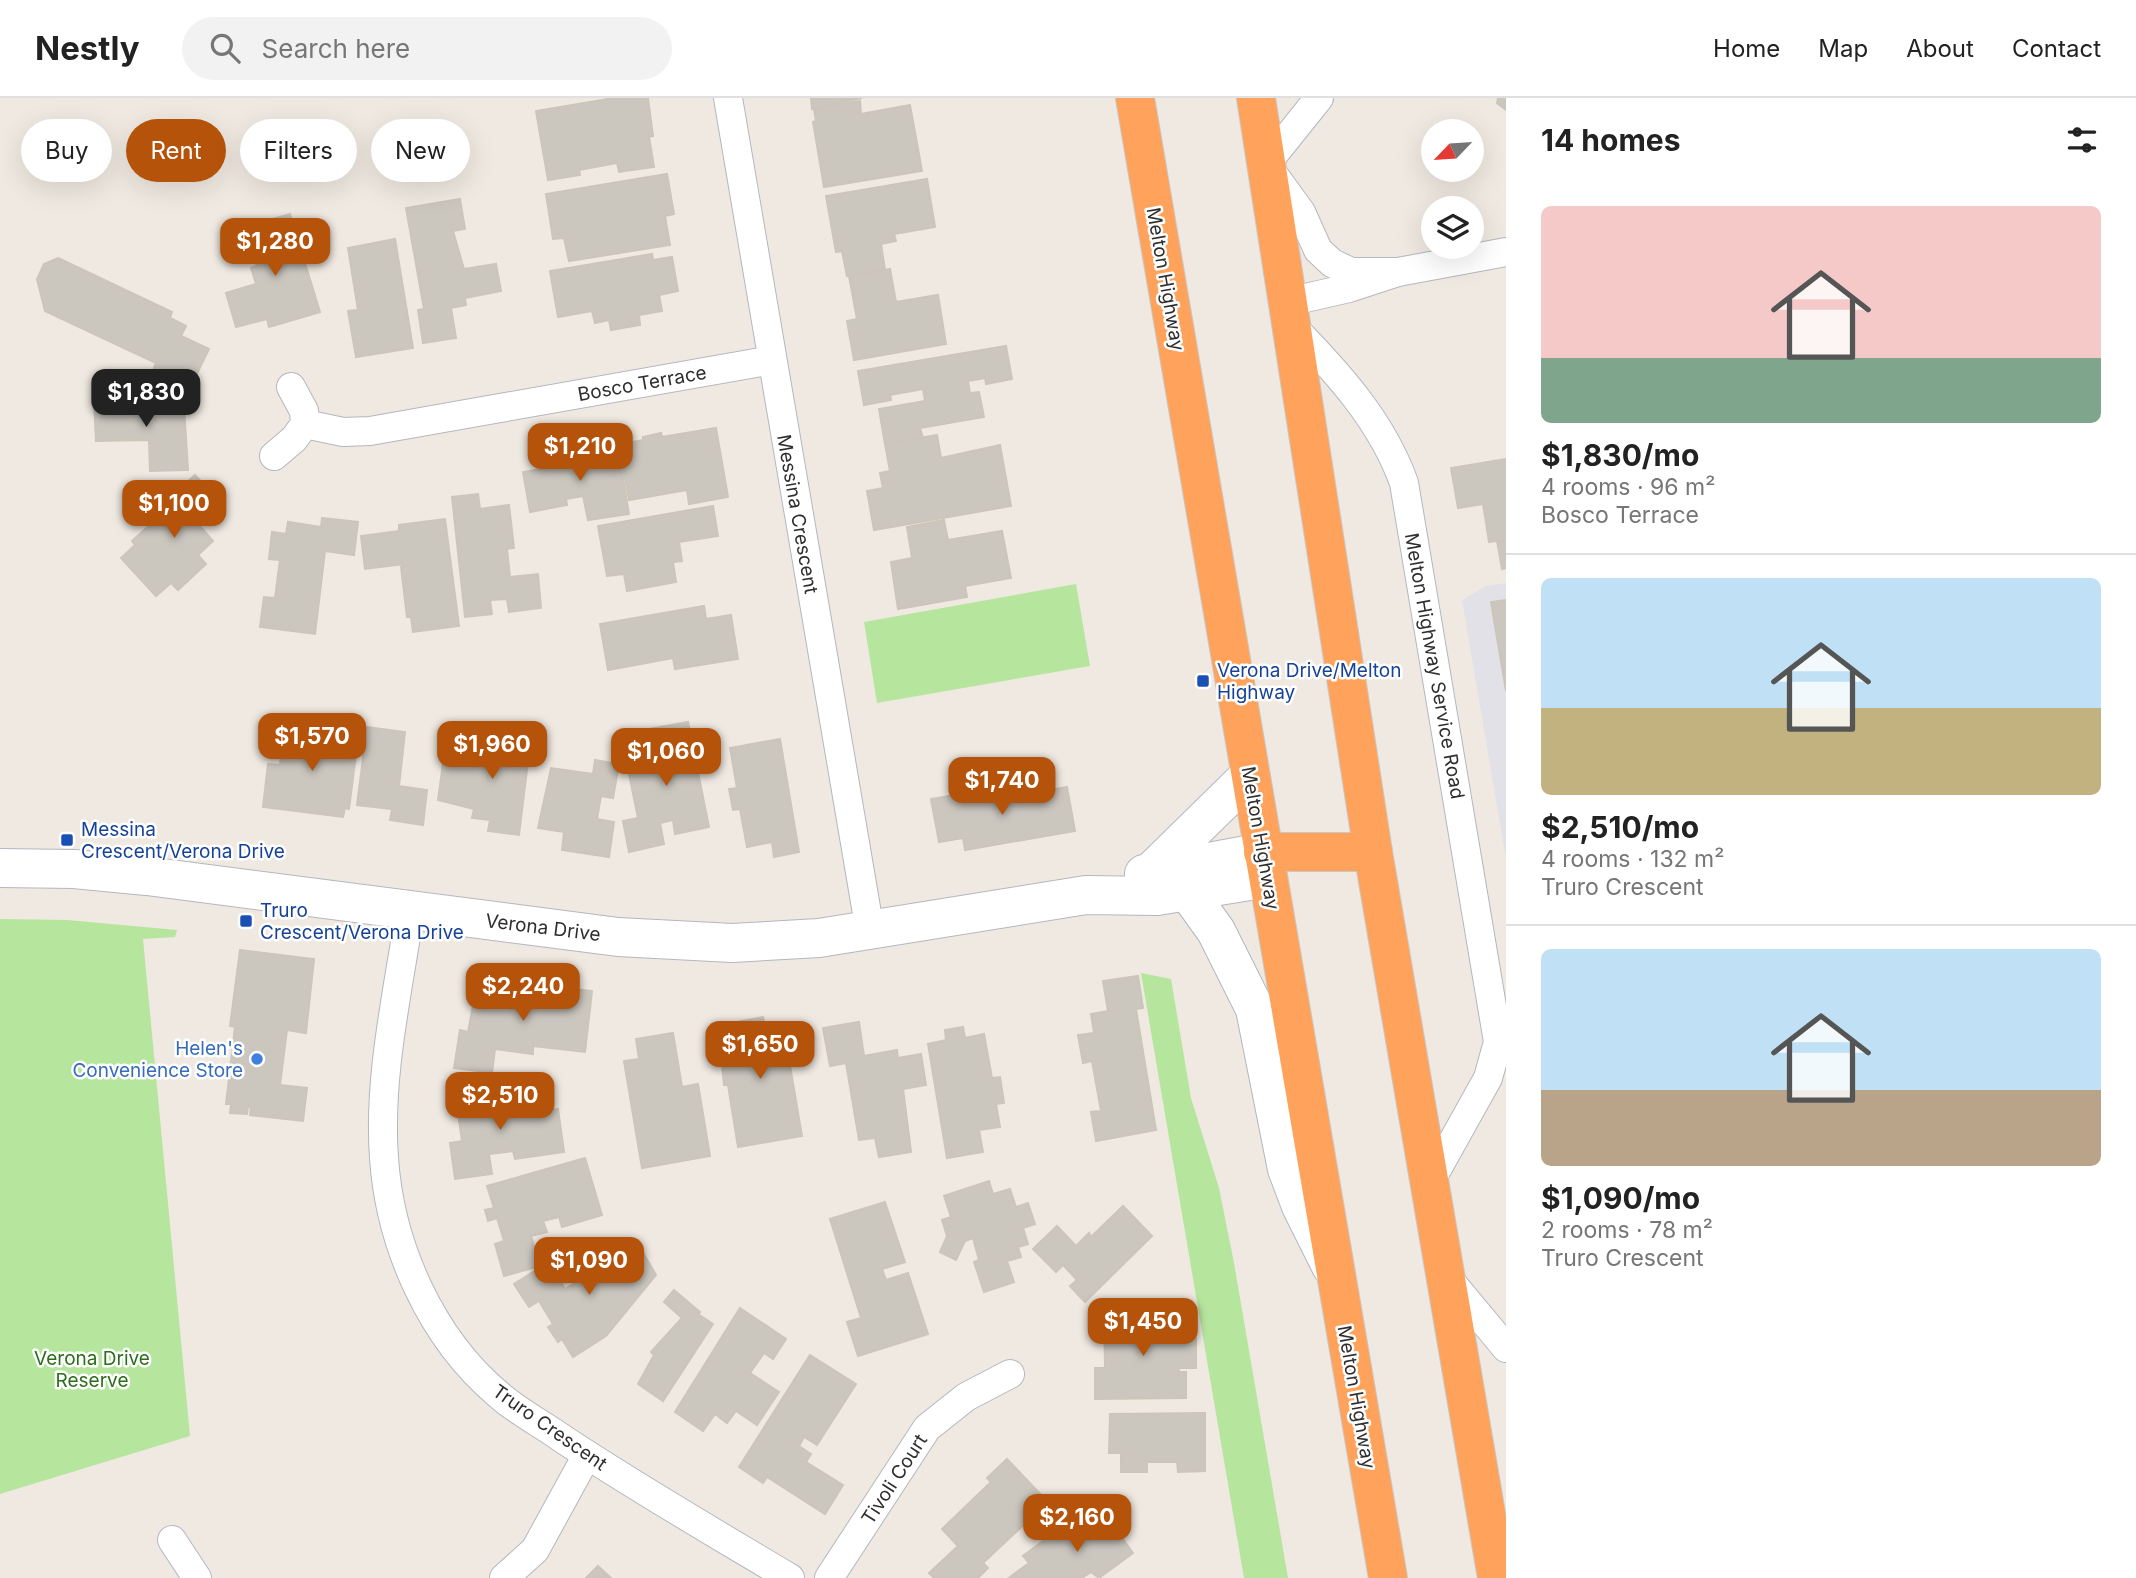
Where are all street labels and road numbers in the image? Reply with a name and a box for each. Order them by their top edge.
street label: Melton Highway [1142,206,1190,353]
street label: Bosco Terrace [576,361,708,406]
street label: Messina Crescent [772,433,823,596]
street label: Melton Highway Service Road [1400,531,1469,801]
street label: Melton Highway [1237,765,1285,912]
street label: Verona Drive [484,909,602,946]
street label: Melton Highway [1333,1324,1381,1471]
street label: Truro Crescent [488,1379,611,1475]
street label: Tivoli Court [857,1430,932,1529]

